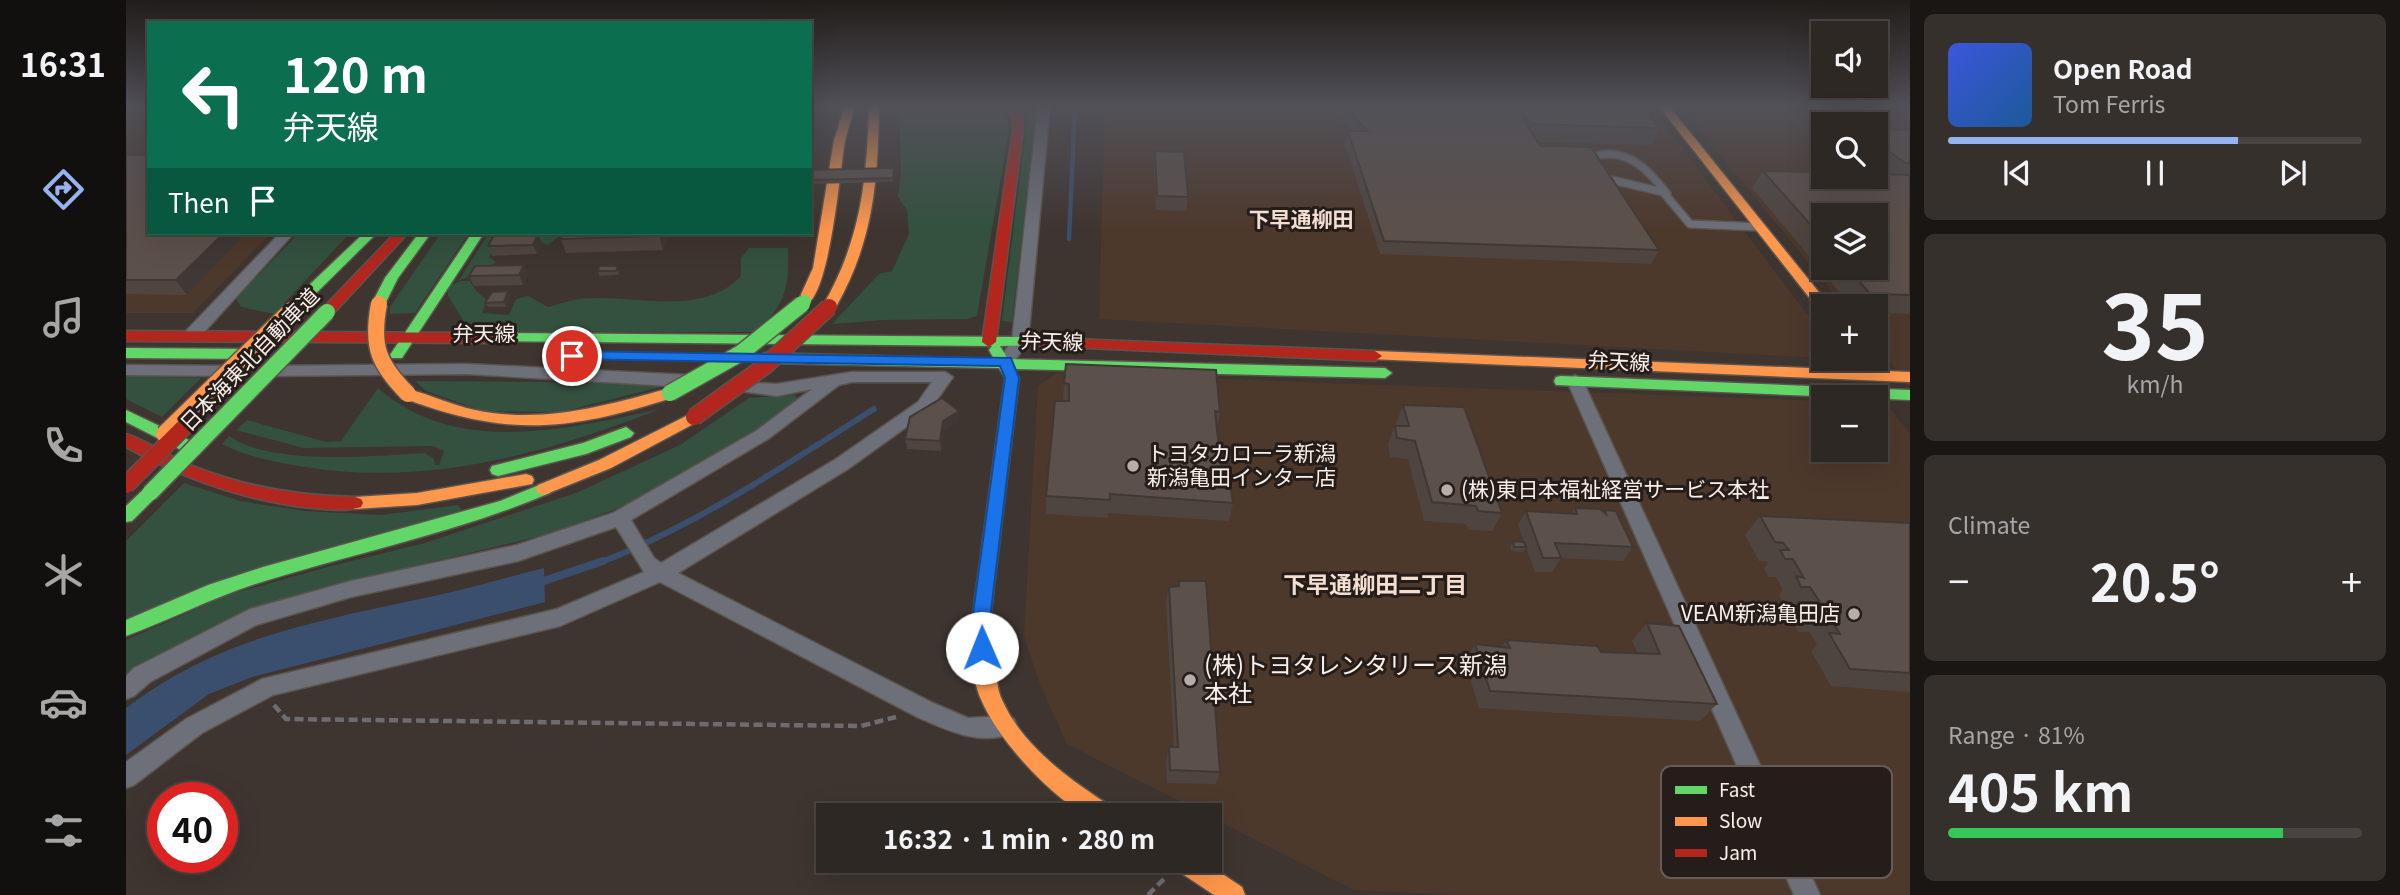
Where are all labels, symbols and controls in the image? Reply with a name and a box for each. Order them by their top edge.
map controls [1811,21,1888,462]
button: sound [1811,21,1888,98]
text: 120 m [283,36,428,107]
text: 16:31 [20,40,106,86]
icon: left [168,49,259,140]
text: Open Road [2053,49,2193,86]
text: Tom Ferris [2053,86,2165,120]
text: 弁天線 [283,102,379,148]
button: search [1811,112,1888,189]
icon: previous [1998,154,2036,192]
icon: pause [2136,154,2174,192]
icon: next [2274,154,2312,192]
icon: directions [39,165,88,214]
icon: arrive [244,182,282,220]
text: Then [168,183,230,220]
district label: 下早通柳田 [1249,203,1354,233]
button: layers [1811,203,1888,280]
text: 35 [2101,254,2209,386]
street label: 日本海東北自動車道 [172,280,325,437]
icon: music [39,293,88,342]
button: + [1811,294,1888,371]
street label: 弁天線 [453,317,516,347]
street label: 弁天線 [1020,324,1084,356]
pin [542,326,602,386]
icon: arrive [553,337,591,375]
street label: 弁天線 [1587,343,1651,377]
text: km/h [2127,366,2183,400]
button: − [1811,385,1888,462]
icon: phone [39,421,88,470]
place label: トヨタカローラ新潟 新潟亀田インター店 [1147,437,1336,491]
marker: トヨタカローラ新潟 新潟亀田インター店 [1125,458,1141,474]
place label: (株)東日本福祉経営サービス本社 [1461,473,1769,503]
marker: (株)東日本福祉経営サービス本社 [1439,482,1455,498]
text: Climate [1948,507,2030,541]
text: 20.5° [2090,542,2220,617]
icon: climate [39,550,88,599]
text: − [1948,552,1969,607]
text: + [2341,552,2362,607]
district label: 下早通柳田二丁目 [1283,566,1467,600]
place label: VEAM新潟亀田店 [1681,597,1840,627]
marker: VEAM新潟亀田店 [1846,606,1862,622]
position arrow [945,611,1019,685]
place label: (株)トヨタレンタリース新潟 本社 [1204,646,1507,709]
marker: (株)トヨタレンタリース新潟 本社 [1182,672,1198,688]
icon: car [39,678,88,727]
text: Range · 81% [1948,717,2085,751]
text: 405 km [1948,752,2133,827]
legend [1661,766,1892,878]
text: Fast [1719,775,1755,802]
speed limit sign: 40 [147,782,238,873]
icon: filters [39,806,88,855]
text: Slow [1719,806,1762,833]
text: 16:32 · 1 min · 280 m [883,819,1155,856]
text: Jam [1719,838,1757,865]

